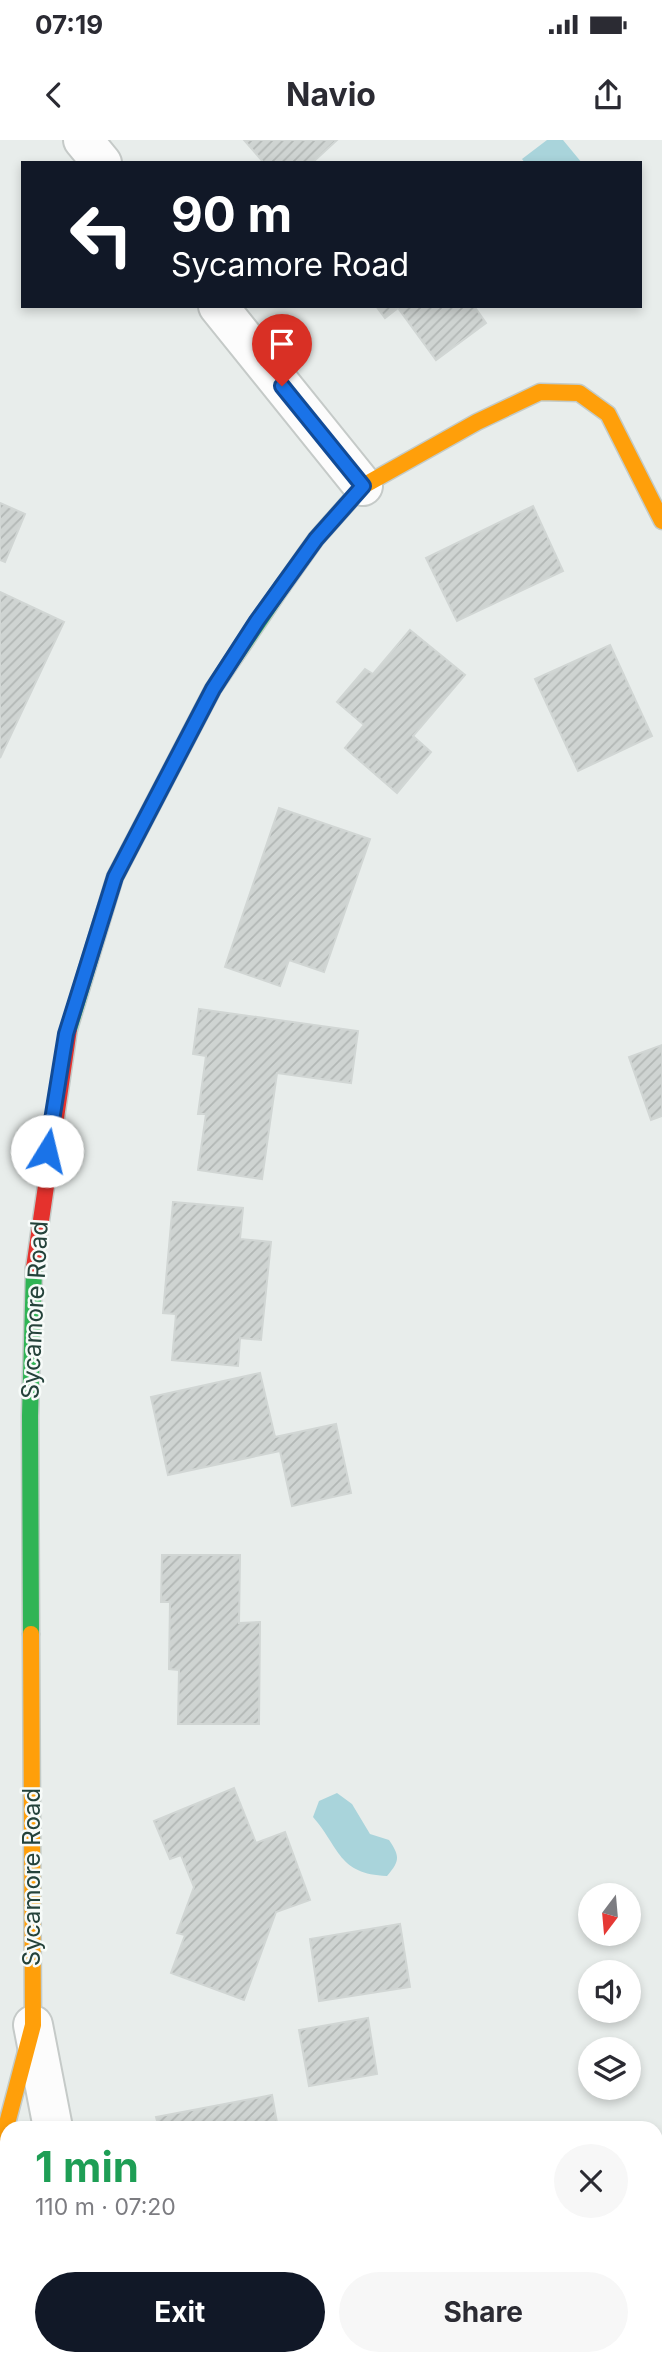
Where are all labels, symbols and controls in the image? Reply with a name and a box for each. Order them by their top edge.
text: 07:19 [35,9,103,40]
text: Navio [286,75,376,114]
icon: back [35,76,73,114]
icon: share [589,76,627,114]
text: 90 m [171,185,292,244]
icon: left [56,189,147,280]
text: Sycamore Road [171,245,409,284]
pin [252,314,312,386]
icon: arrive [263,325,301,363]
position arrow [10,1114,84,1188]
street label: Sycamore Road [15,1220,54,1400]
street label: Sycamore Road [17,1788,46,1966]
north arrow [578,1883,640,1946]
map controls [578,1883,641,2100]
button: sound [578,1960,641,2023]
button: layers [578,2037,641,2100]
text: 1 min [35,2141,139,2192]
button: close [554,2144,628,2218]
text: 110 m · 07:20 [35,2193,176,2221]
button: Exit [35,2272,325,2352]
button: Share [339,2272,628,2352]

